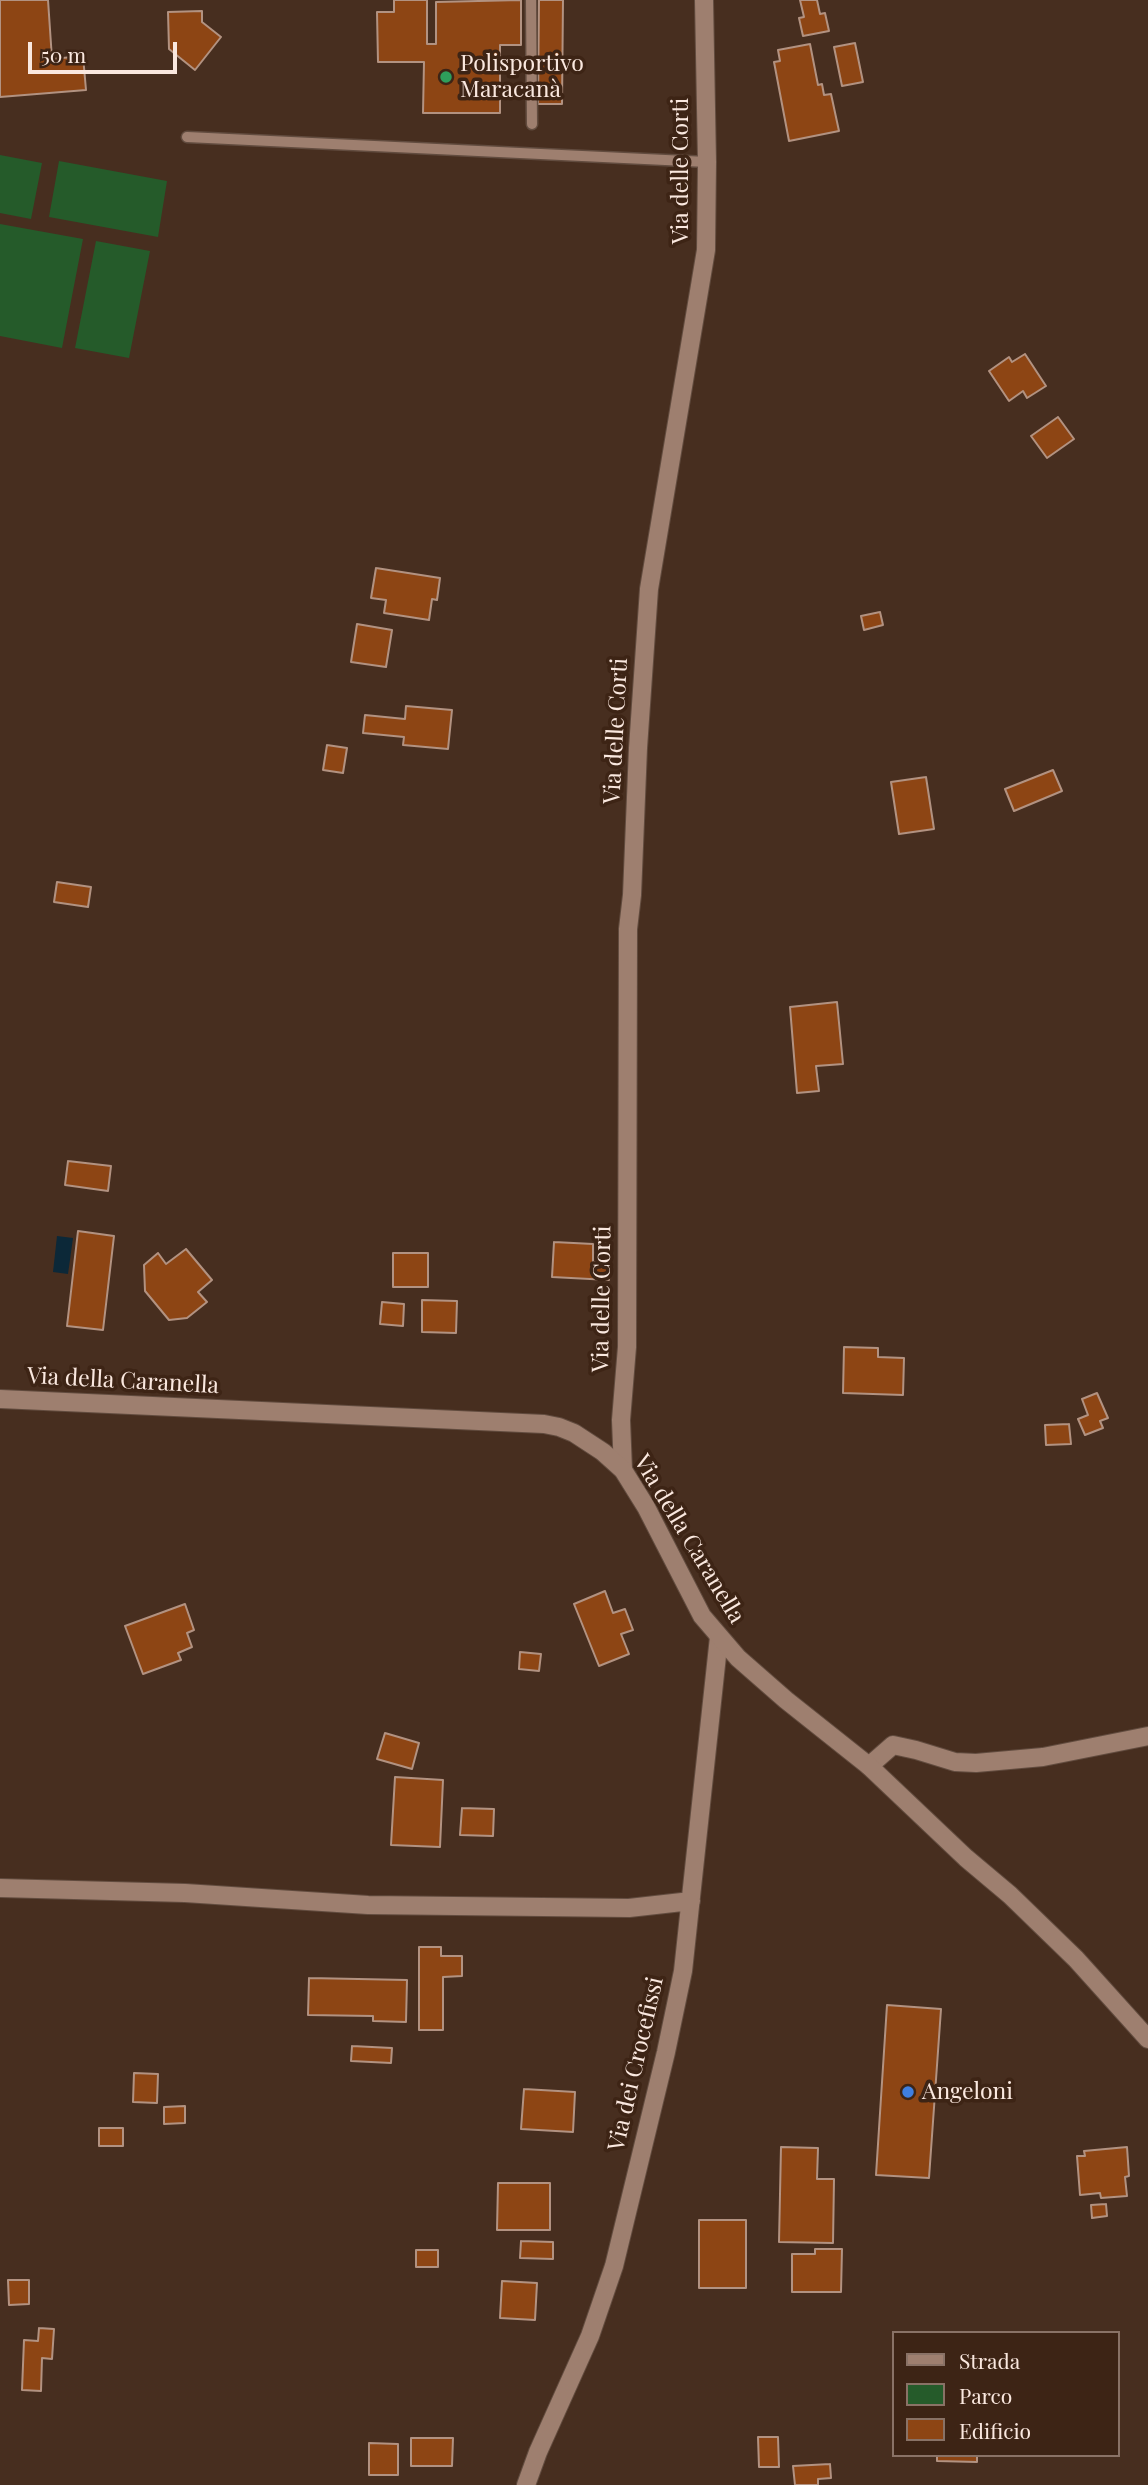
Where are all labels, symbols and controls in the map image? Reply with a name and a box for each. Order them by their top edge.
scale bar [32,28,180,72]
text: 50 m [41,40,86,68]
place label: Polisportivo Maracanà [460,50,584,104]
marker: Polisportivo Maracanà [438,69,454,85]
street label: Via delle Corti [667,98,695,244]
street label: Via delle Corti [598,657,634,805]
street label: Via delle Corti [587,1225,617,1373]
street label: Via della Caranella [26,1362,220,1400]
street label: Via della Caranella [628,1450,750,1628]
street label: Via dei Crocefissi [603,1974,669,2154]
place label: Angeloni [922,2078,1013,2106]
marker: Angeloni [900,2084,916,2100]
legend [892,2331,1120,2457]
text: Strada [959,2346,1020,2374]
text: Parco [959,2381,1012,2409]
text: Edificio [959,2416,1031,2444]

